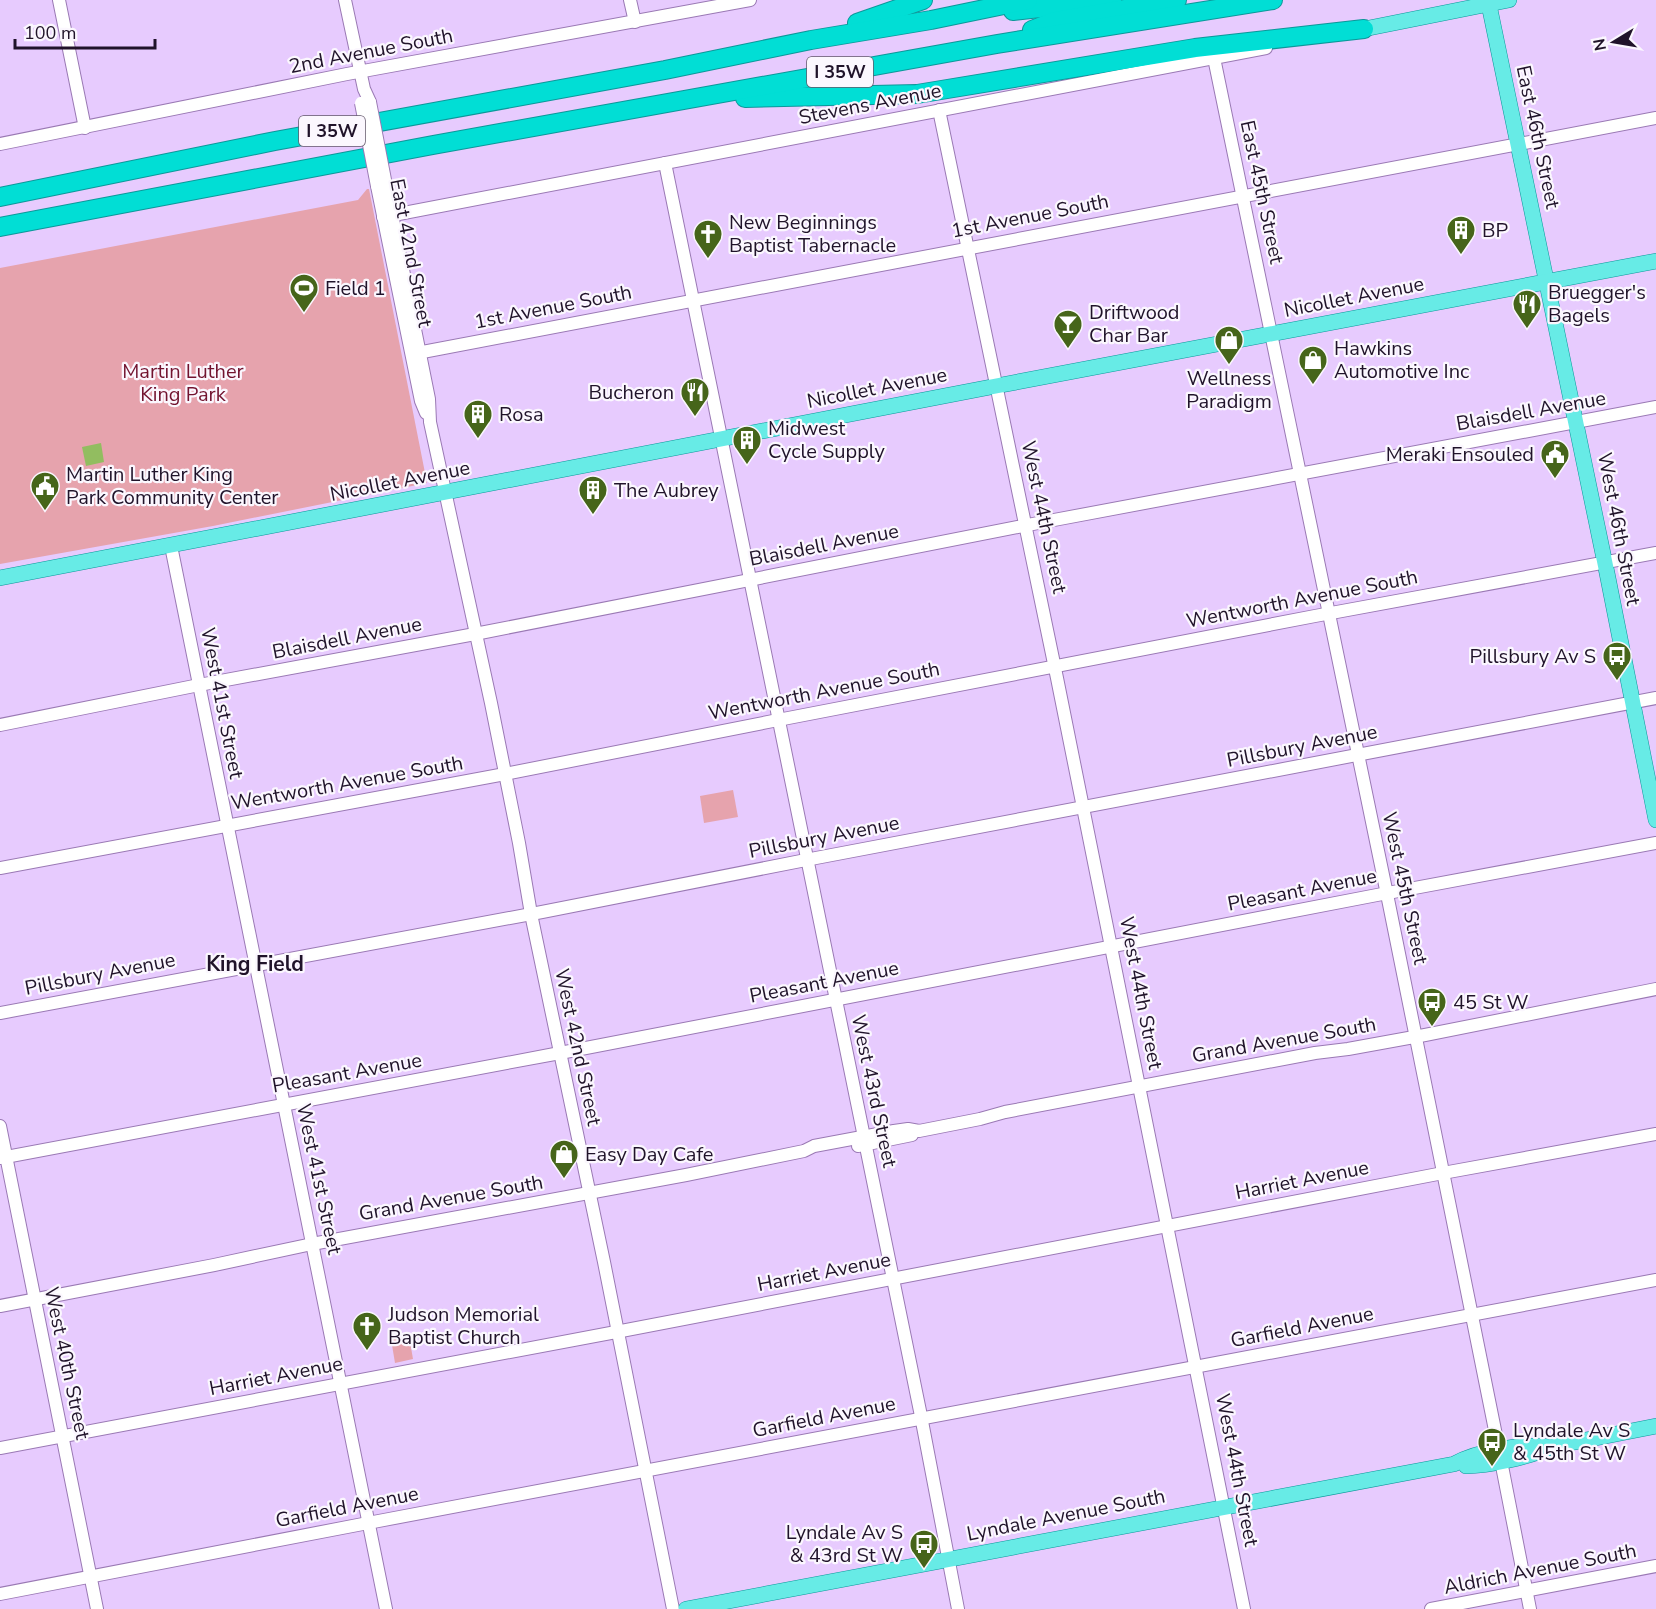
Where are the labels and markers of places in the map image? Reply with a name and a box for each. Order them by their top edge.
place label: New Beginnings Baptist Tabernacle [729,209,896,259]
building icon: BP [1445,214,1477,256]
place label: BP [1482,217,1509,244]
church icon: New Beginnings Baptist Tabernacle [692,218,724,260]
sports icon: Field 1 [288,272,320,314]
place label: Field 1 [325,275,386,302]
place label: Bruegger's Bagels [1548,279,1646,329]
restaurant icon: Bruegger's Bagels [1511,288,1543,330]
place label: Driftwood Char Bar [1089,299,1180,349]
bar icon: Driftwood Char Bar [1052,308,1084,350]
shop icon: Wellness Paradigm [1213,324,1245,366]
place label: Hawkins Automotive Inc [1334,335,1469,385]
shop icon: Hawkins Automotive Inc [1297,344,1329,386]
place label: Wellness Paradigm [1186,365,1272,415]
restaurant icon: Bucheron [679,376,711,418]
place label: Bucheron [588,379,674,406]
building icon: Rosa [462,398,494,440]
place label: Rosa [499,401,544,428]
place label: Midwest Cycle Supply [768,415,886,465]
building icon: Midwest Cycle Supply [731,424,763,466]
public building icon: Meraki Ensouled [1539,438,1571,480]
place label: Meraki Ensouled [1386,441,1534,468]
place label: Martin Luther King Park Community Center [66,461,278,511]
public building icon: Martin Luther King Park Community Center [29,470,61,512]
building icon: The Aubrey [577,474,609,516]
place label: The Aubrey [614,477,719,504]
bus stop icon: Pillsbury Av S [1601,640,1633,682]
place label: Pillsbury Av S [1469,643,1596,670]
bus stop icon: 45 St W [1416,986,1448,1028]
place label: 45 St W [1453,989,1529,1016]
shop icon: Easy Day Cafe [548,1138,580,1180]
place label: Easy Day Cafe [585,1141,713,1168]
place label: Judson Memorial Baptist Church [387,1301,539,1351]
church icon: Judson Memorial Baptist Church [351,1310,383,1352]
place label: Lyndale Av S & 45th St W [1513,1417,1630,1467]
bus stop icon: Lyndale Av S & 45th St W [1476,1426,1508,1468]
place label: Lyndale Av S & 43rd St W [786,1519,903,1569]
bus stop icon: Lyndale Av S & 43rd St W [908,1528,940,1570]

